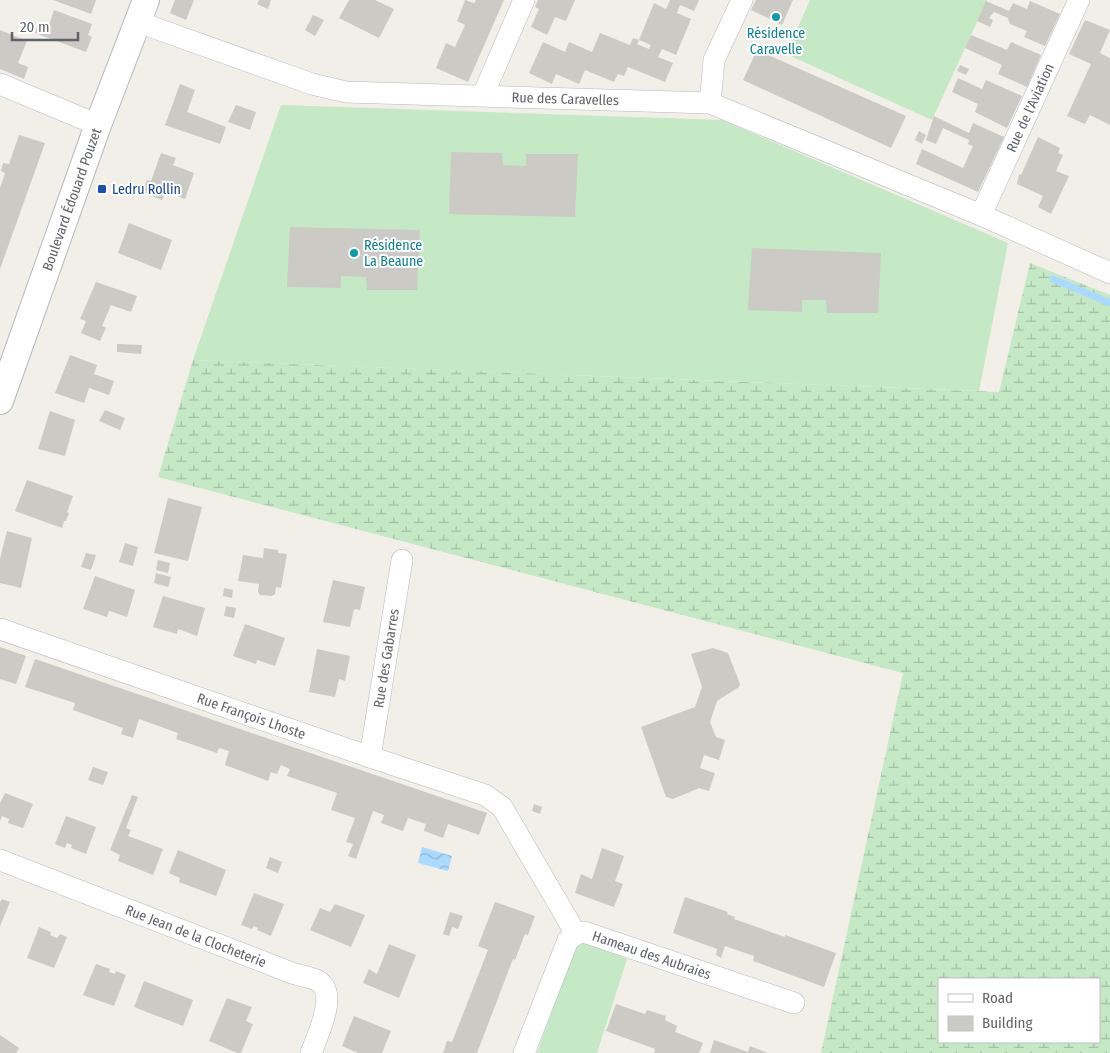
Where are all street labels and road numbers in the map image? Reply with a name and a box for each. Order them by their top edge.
street label: Rue de l'Aviation [1002,61,1058,155]
street label: Rue des Caravelles [511,89,619,109]
street label: Boulevard Édouard Pouzet [38,125,105,273]
street label: Rue des Gabarres [370,607,402,709]
street label: Rue François Lhoste [195,689,308,743]
street label: Rue Jean de la Clocheterie [123,901,269,971]
street label: Hameau des Aubraies [590,927,713,983]

